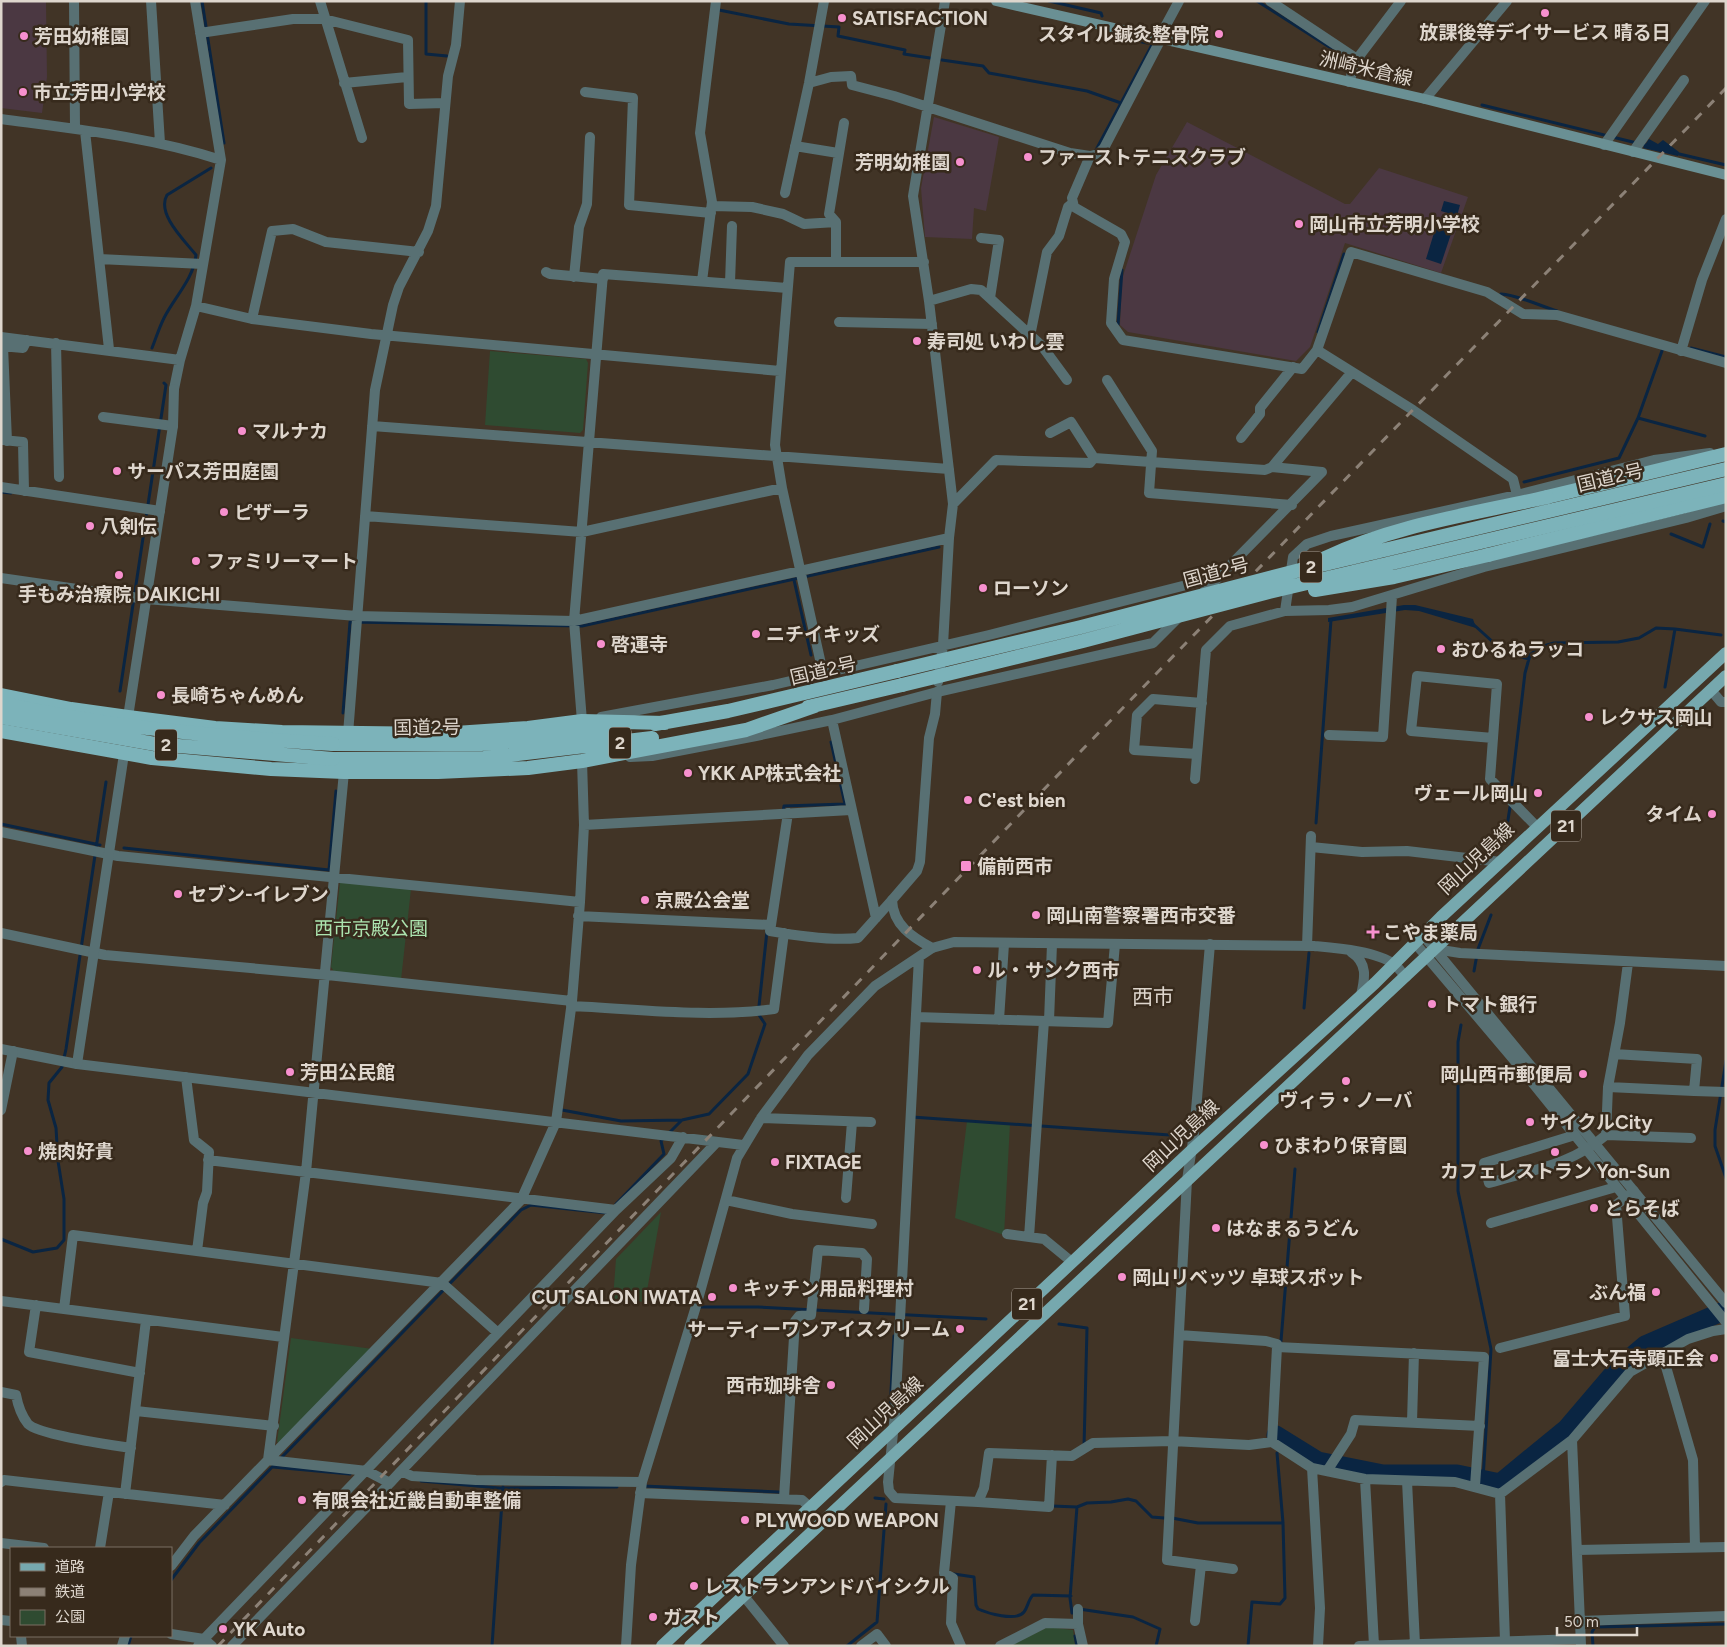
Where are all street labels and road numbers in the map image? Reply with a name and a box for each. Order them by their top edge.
street label: 洲崎米倉線 [1317,47,1415,90]
street label: 国道2号 [1575,459,1646,496]
road number: 2 [1300,552,1322,582]
street label: 国道2号 [1180,553,1252,592]
street label: 国道2号 [788,652,859,689]
street label: 国道2号 [393,715,461,740]
road number: 2 [609,728,631,758]
road number: 2 [155,730,177,760]
road number: 21 [1551,810,1581,841]
street label: 岡山児島線 [1434,818,1519,899]
street label: 岡山児島線 [1139,1095,1224,1176]
road number: 21 [1012,1288,1042,1320]
street label: 岡山児島線 [843,1372,928,1453]

